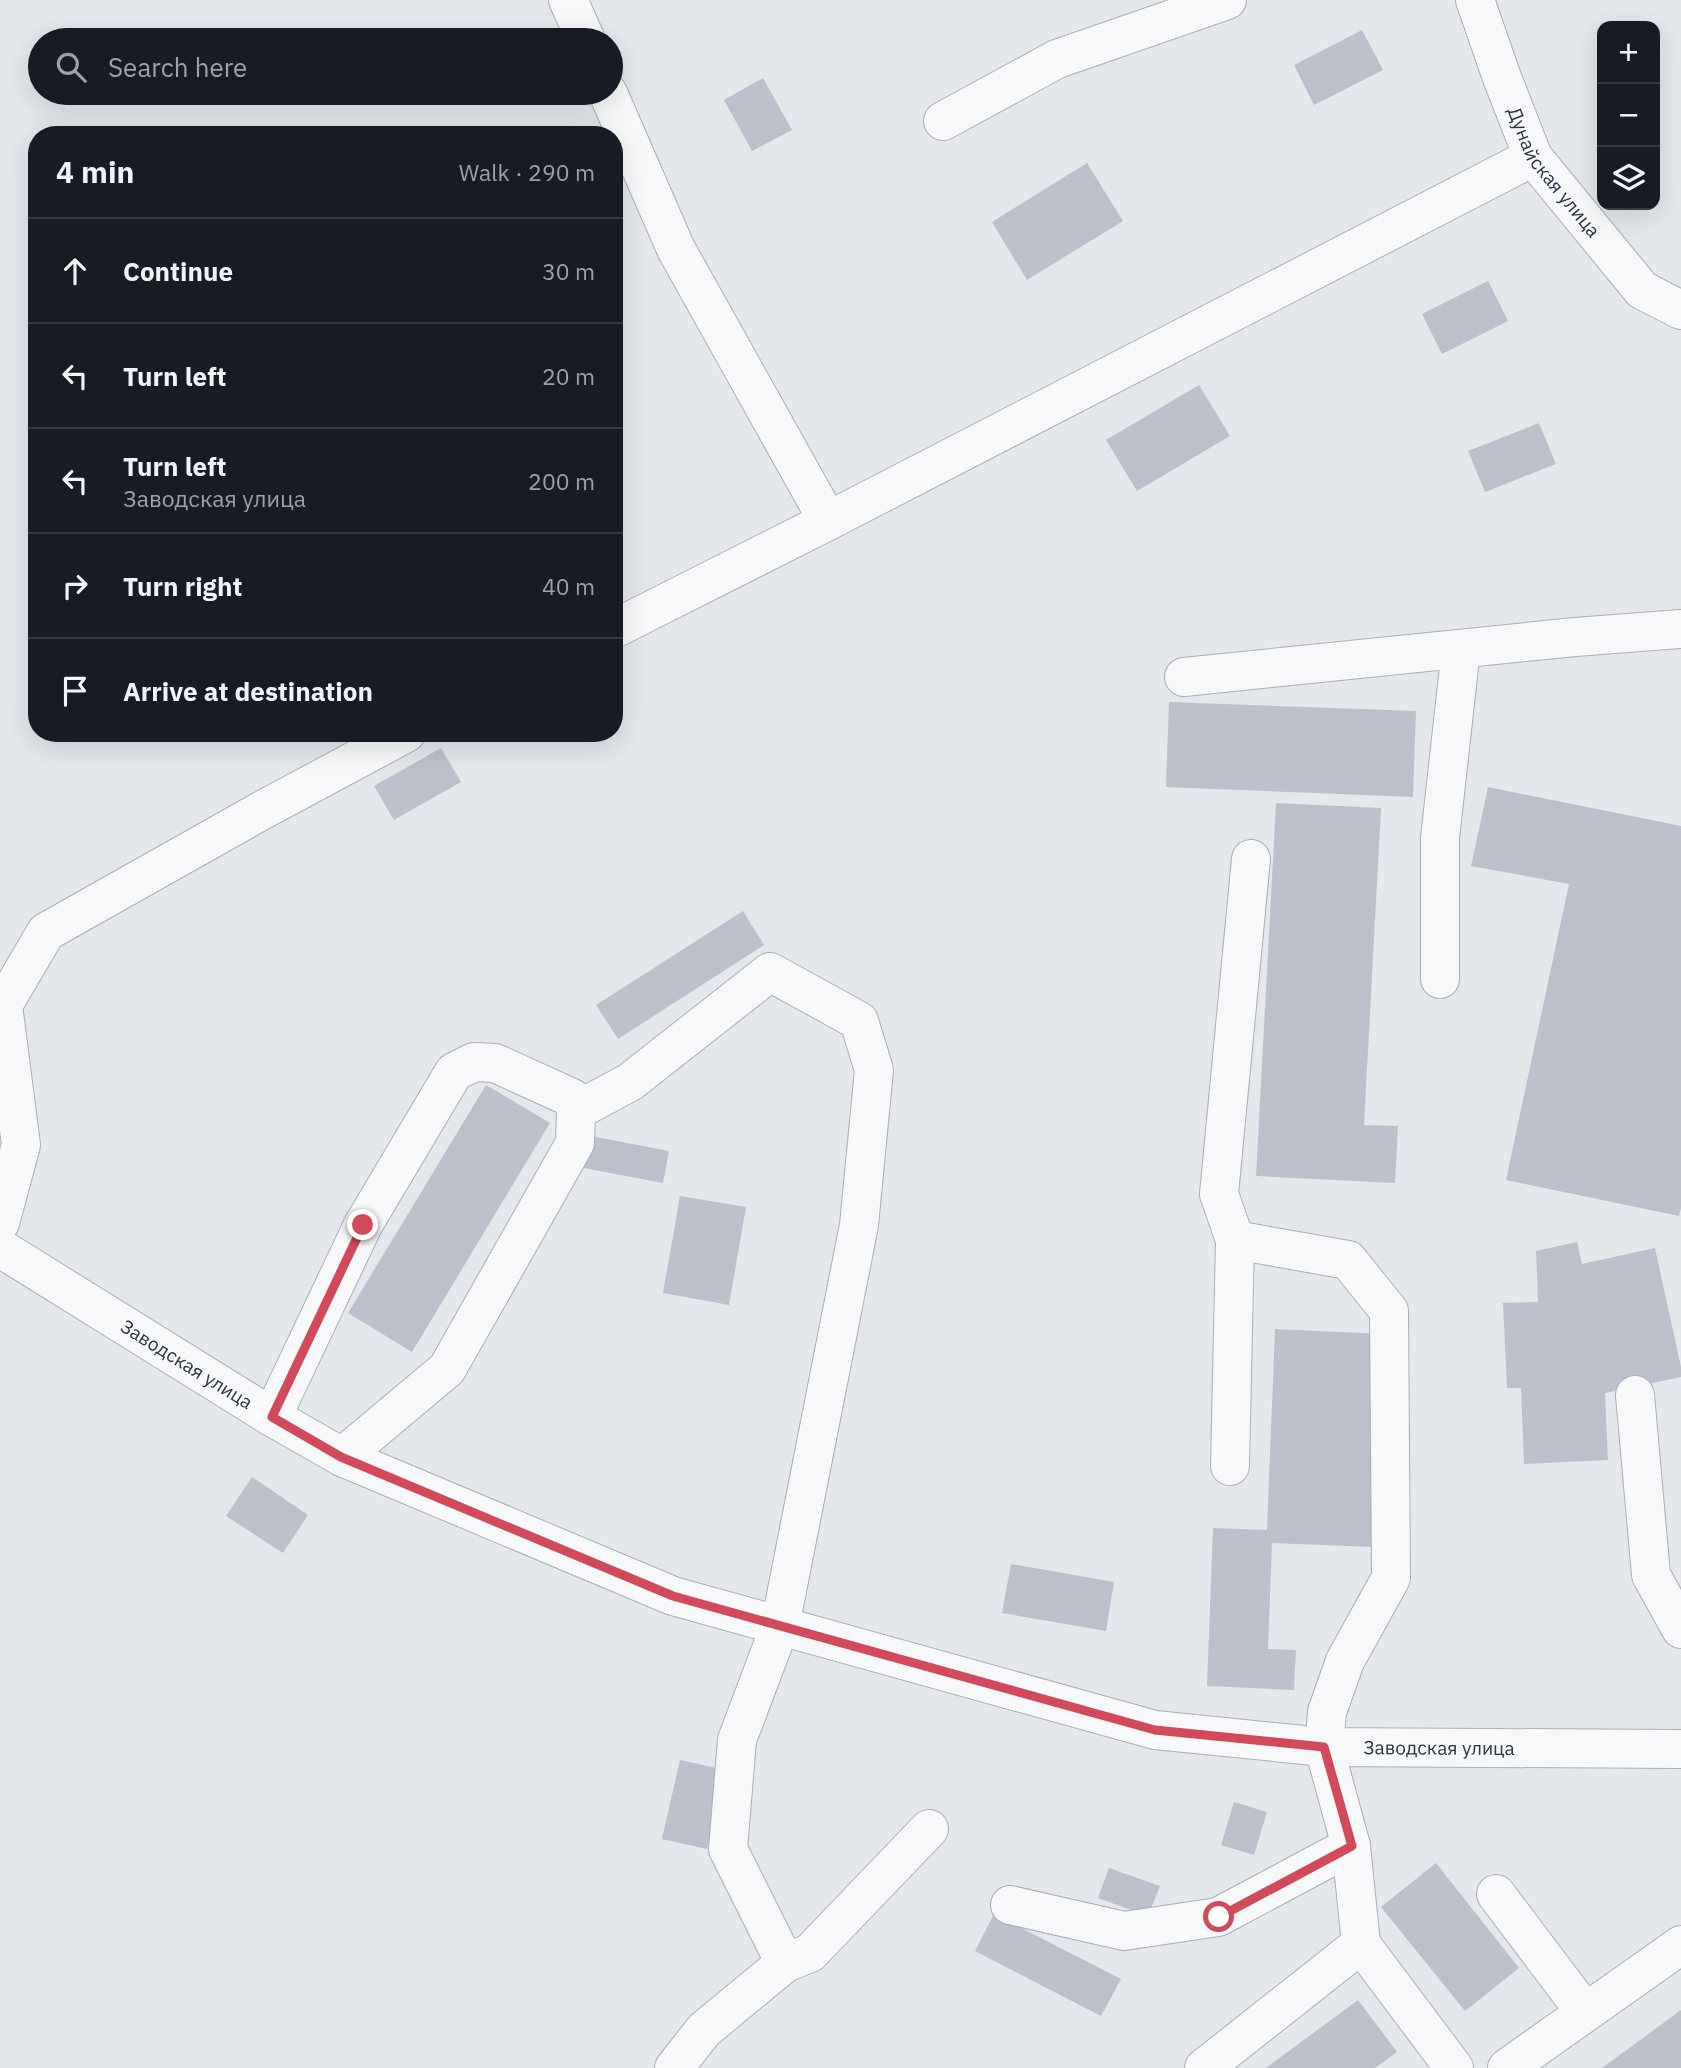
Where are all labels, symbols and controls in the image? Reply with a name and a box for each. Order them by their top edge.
map controls [1597,21,1660,210]
button: + [1597,21,1660,84]
search box [28,28,623,105]
icon: search [52,48,90,86]
text: Search here [108,50,247,84]
button: − [1597,84,1660,147]
street label: Дунайская улица [1503,103,1606,242]
button: layers [1597,147,1660,210]
text: 4 min [56,152,134,191]
text: Walk · 290 m [459,157,595,187]
icon: ahead [56,252,94,290]
text: Continue [123,254,233,288]
text: 30 m [542,256,595,286]
icon: left [56,357,94,395]
text: Turn left [123,359,226,393]
text: 20 m [542,361,595,391]
text: Turn left [123,449,226,483]
icon: left [56,462,94,500]
text: 200 m [528,466,595,496]
text: Заводская улица [123,483,306,513]
icon: right [56,567,94,605]
text: Turn right [123,569,242,603]
text: 40 m [542,571,595,601]
icon: arrive [56,672,94,710]
text: Arrive at destination [123,674,373,708]
route end [347,1209,378,1240]
street label: Заводская улица [116,1314,257,1414]
street label: Заводская улица [1363,1735,1515,1760]
route start [1203,1901,1234,1932]

